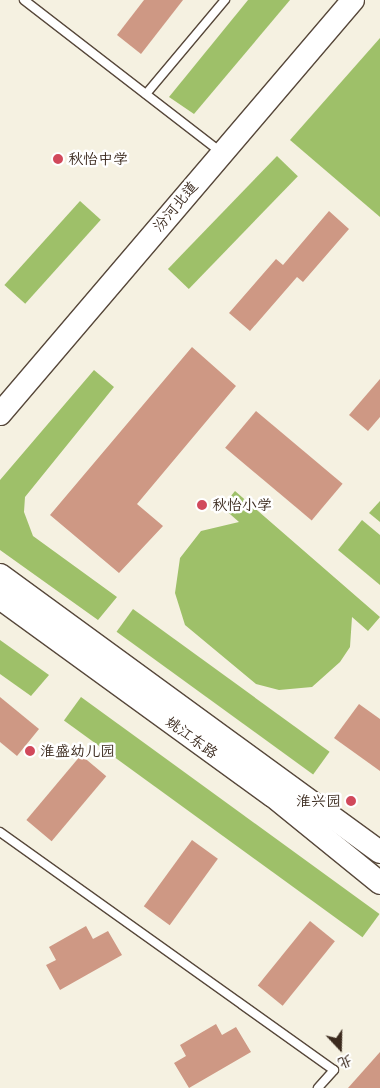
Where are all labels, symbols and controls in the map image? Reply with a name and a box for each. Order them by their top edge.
place label: 秋怡中学 [68,150,128,168]
marker: 秋怡中学 [52,153,64,165]
street label: 汾河北道 [149,177,201,235]
place label: 秋怡小学 [212,496,272,514]
marker: 秋怡小学 [196,499,208,511]
street label: 姚江东路 [162,712,222,762]
place label: 淮盛幼儿园 [40,742,115,760]
marker: 淮盛幼儿园 [24,745,36,757]
place label: 淮兴园 [296,792,341,810]
marker: 淮兴园 [345,795,357,807]
north arrow [315,1023,365,1073]
text: 北 [336,1051,355,1074]

